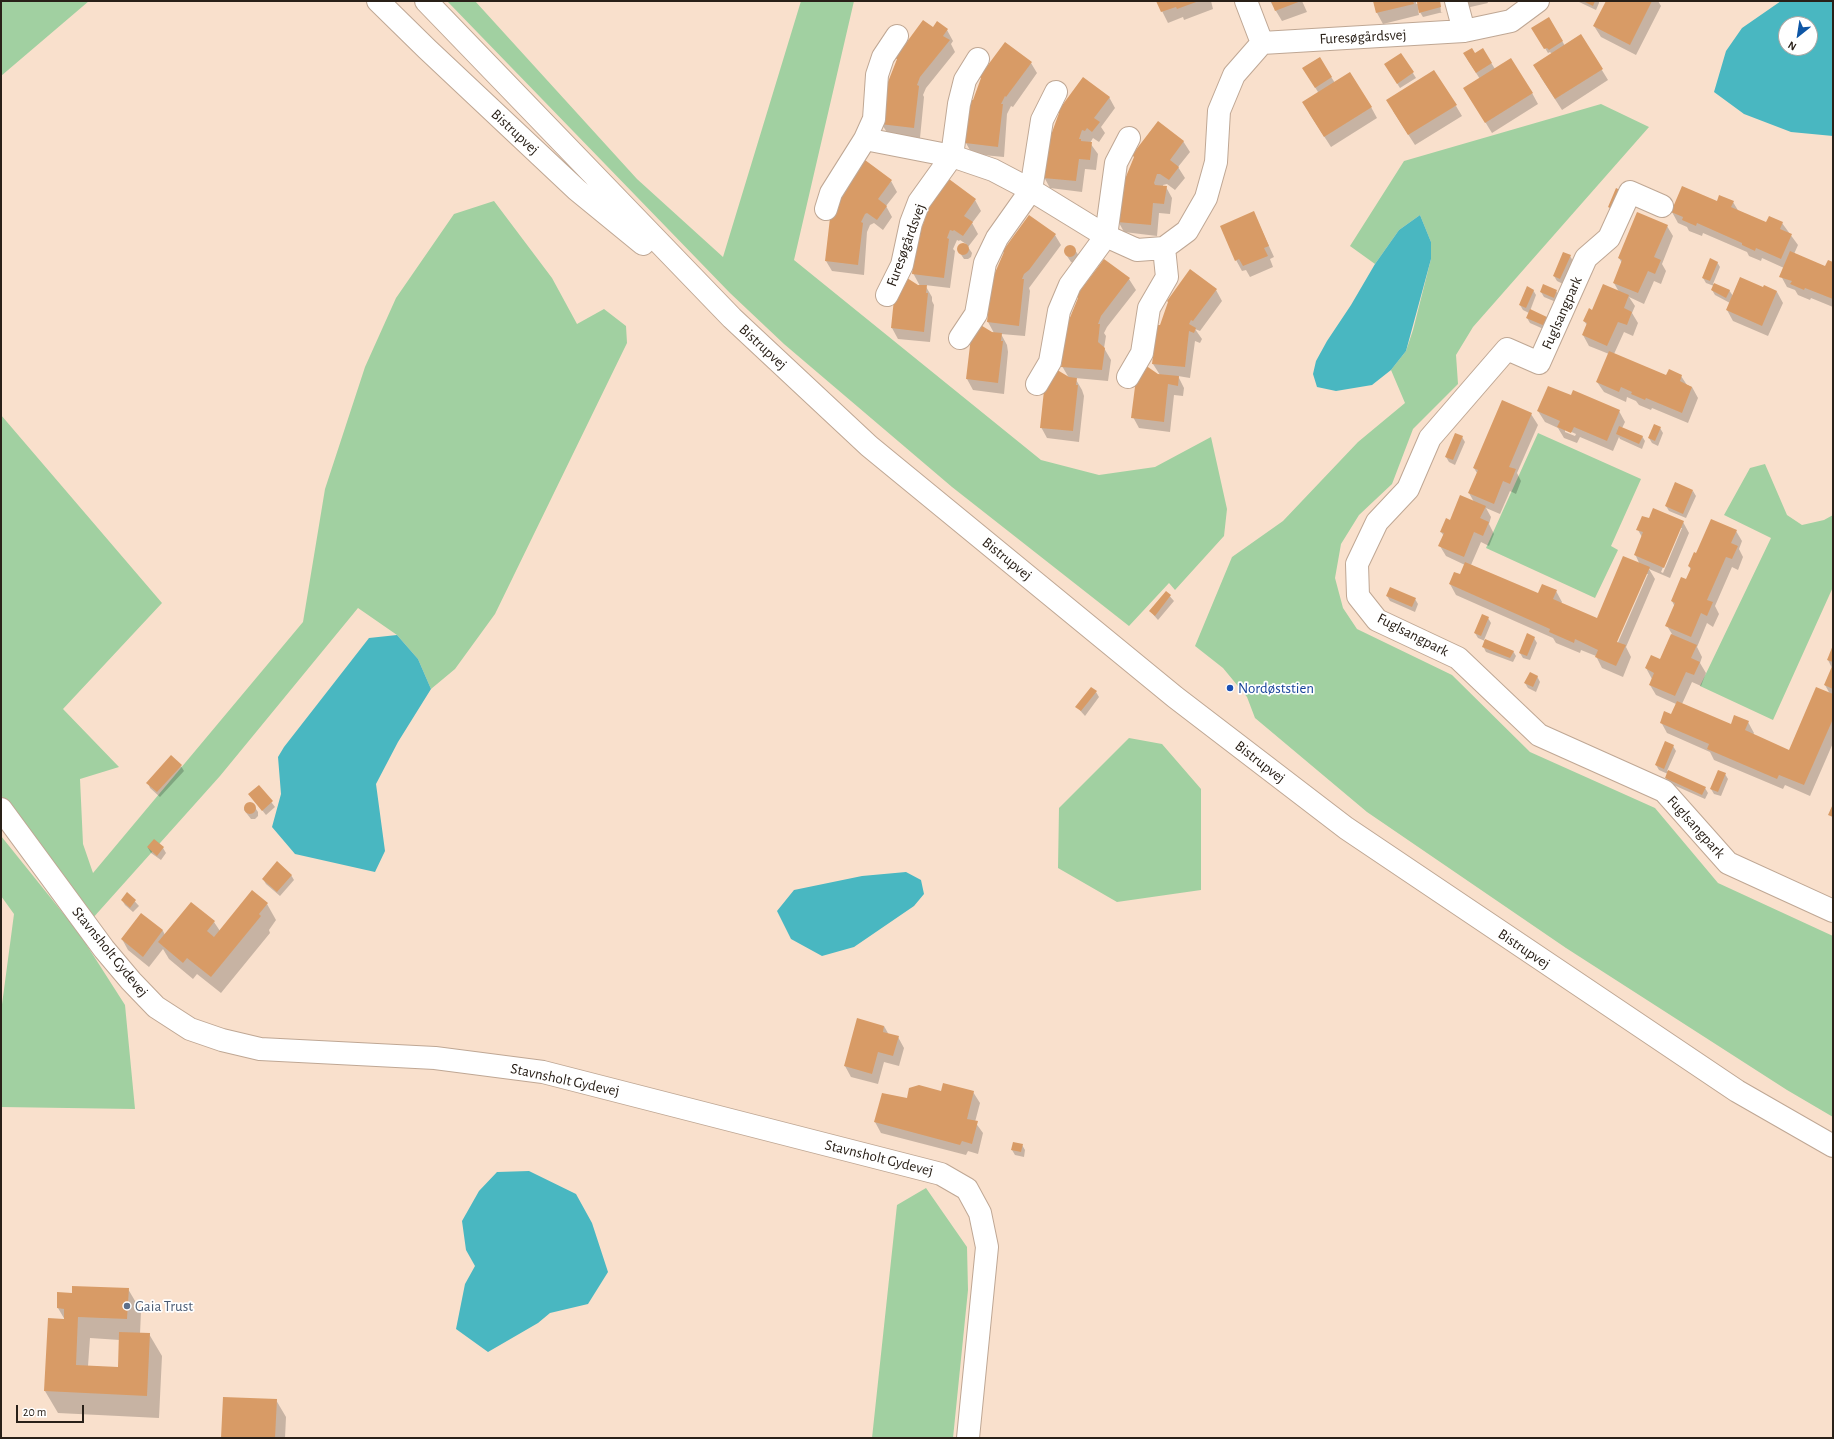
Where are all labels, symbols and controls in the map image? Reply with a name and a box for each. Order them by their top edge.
north arrow [1778,16,1818,56]
street label: Furesøgårdsvej [1319,26,1407,48]
text: N [1786,39,1798,53]
street label: Bistrupvej [487,105,543,159]
street label: Furesøgårdsvej [883,201,929,289]
street label: Fuglsangpark [1538,274,1586,352]
street label: Bistrupvej [735,320,791,374]
street label: Bistrupvej [978,533,1036,585]
street label: Fuglsangpark [1374,609,1452,661]
place label: Nordøststien [1238,679,1314,697]
marker: Nordøststien [1225,683,1235,693]
street label: Bistrupvej [1231,737,1289,787]
street label: Fuglsangpark [1663,792,1729,862]
street label: Stavnsholt Gydevej [68,903,152,1001]
street label: Bistrupvej [1495,925,1553,973]
street label: Stavnsholt Gydevej [509,1060,621,1100]
street label: Stavnsholt Gydevej [823,1136,935,1180]
place label: Gaia Trust [135,1297,193,1315]
marker: Gaia Trust [122,1301,132,1311]
scale bar [18,1397,86,1423]
text: 20 m [23,1406,46,1418]

